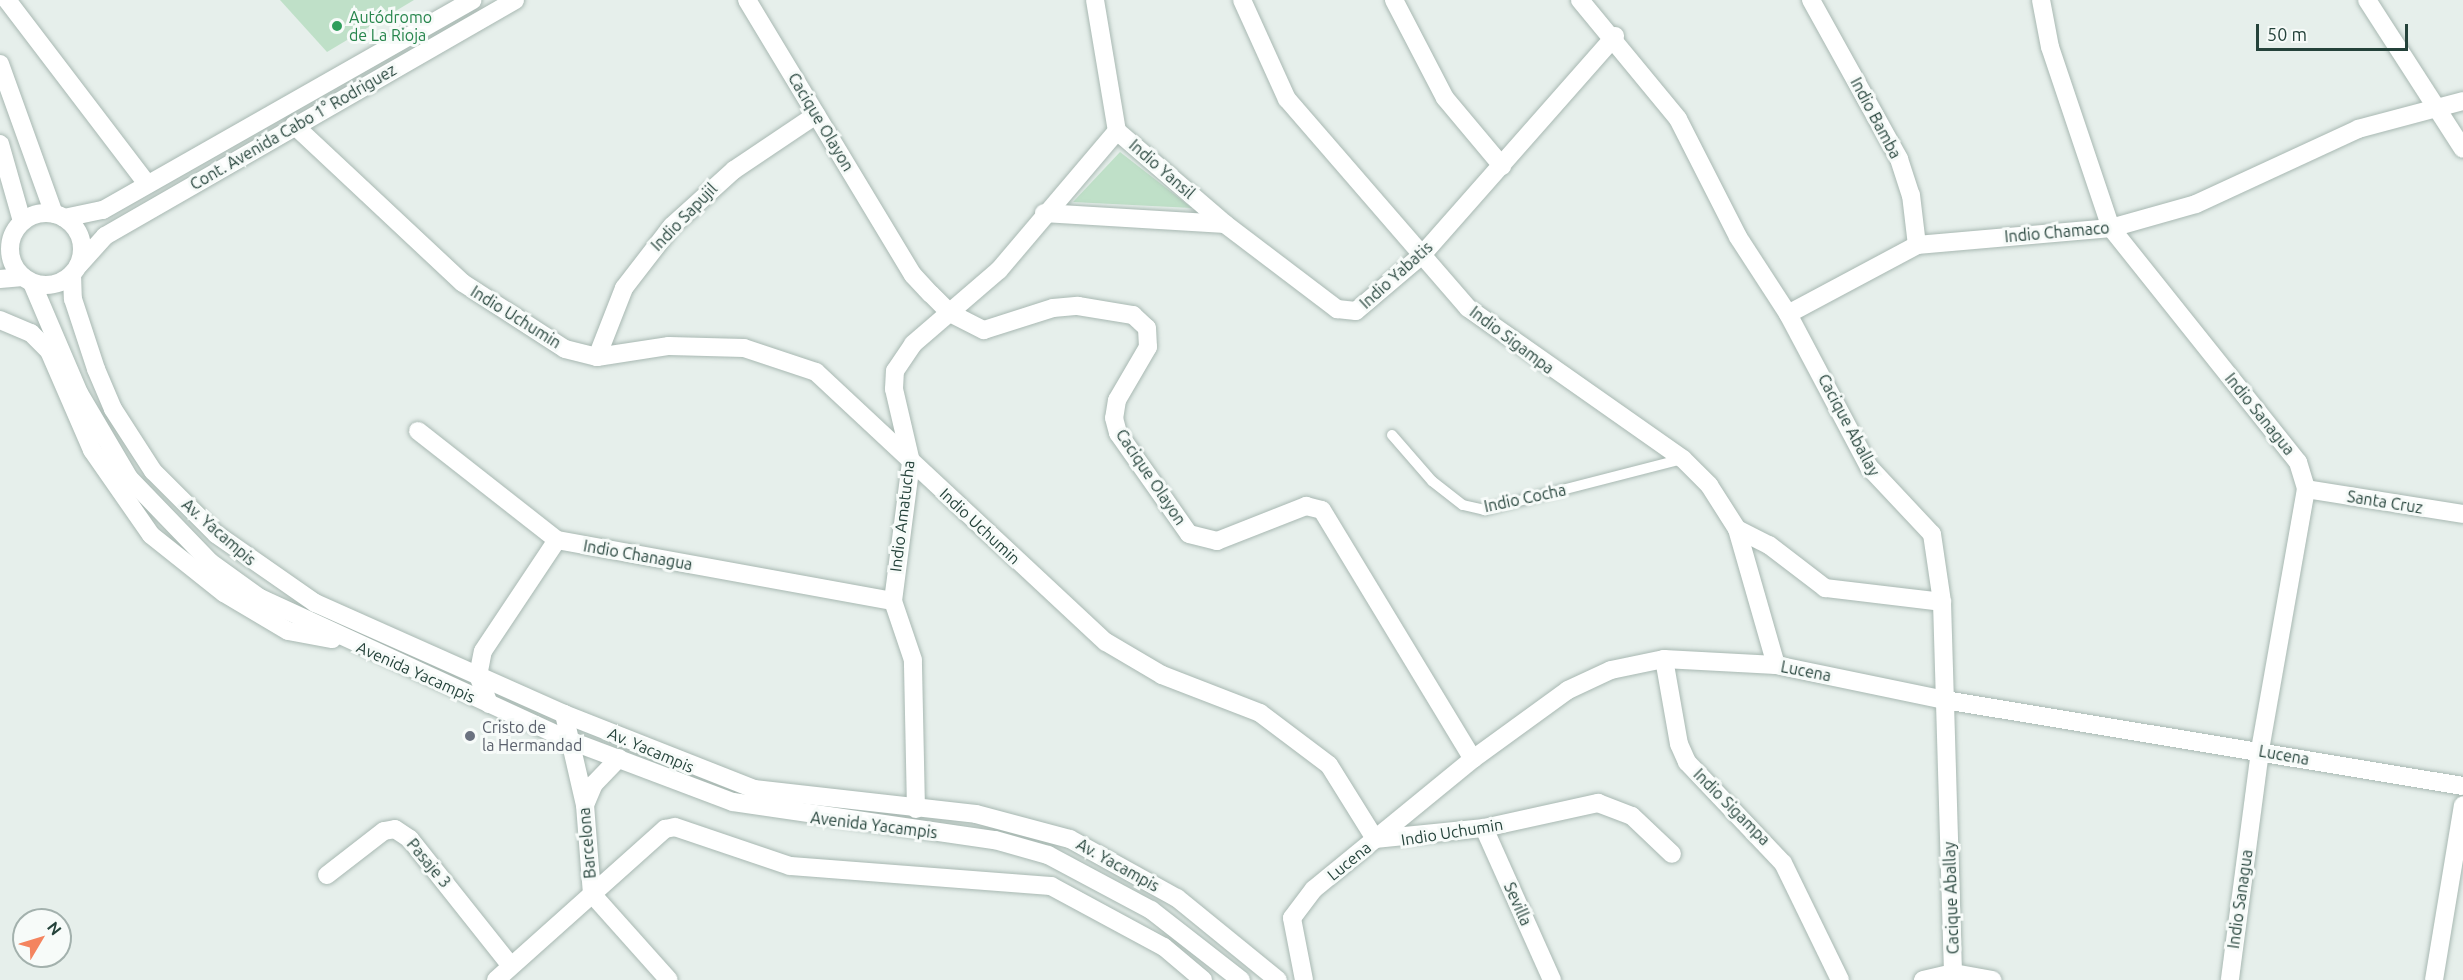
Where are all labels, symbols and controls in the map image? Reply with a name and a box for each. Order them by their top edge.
place label: Autódromo de La Rioja [349,7,432,45]
scale bar [2259,12,2410,50]
marker: Autódromo de La Rioja [330,19,344,33]
text: 50 m [2267,24,2307,44]
street label: Cont. Avenida Cabo 1° Rodriguez [187,60,399,194]
street label: Cacique Olayon [784,69,858,175]
street label: Indio Bamba [1847,74,1905,162]
street label: Indio Yansil [1125,135,1199,203]
street label: Indio Sapujil [647,179,721,255]
street label: Indio Chamaco [2004,218,2110,246]
street label: Indio Yabatis [1356,237,1436,313]
street label: Indio Uchumin [467,282,565,352]
street label: Indio Sigampa [1466,302,1558,378]
street label: Indio Sanagua [2221,369,2299,459]
street label: Cacique Aballay [1814,371,1884,479]
street label: Cacique Olayon [1112,425,1190,529]
street label: Indio Amatucha [886,459,918,573]
street label: Indio Cocha [1482,480,1568,516]
street label: Indio Uchumin [936,484,1024,568]
street label: Santa Cruz [2346,487,2424,517]
street label: Av. Yacampis [178,495,260,569]
street label: Indio Chanagua [582,536,694,574]
street label: Avenida Yacampis [354,637,478,707]
street label: Lucena [1779,657,1833,685]
place label: Cristo de la Hermandad [482,717,582,755]
street label: Av. Yacampis [605,723,697,777]
marker: Cristo de la Hermandad [463,729,477,743]
street label: Lucena [2257,741,2311,769]
street label: Indio Sigampa [1690,765,1774,849]
street label: Barcelona [574,807,600,879]
street label: Avenida Yacampis [809,808,939,842]
street label: Indio Uchumin [1400,814,1504,850]
street label: Av. Yacampis [1073,834,1163,896]
street label: Pasaje 3 [403,835,455,891]
street label: Lucena [1323,838,1375,884]
street label: Cacique Aballay [1939,841,1963,955]
street label: Indio Sanagua [2224,848,2256,950]
street label: Sevilla [1500,879,1536,929]
north arrow [12,908,72,968]
text: N [44,918,65,938]

